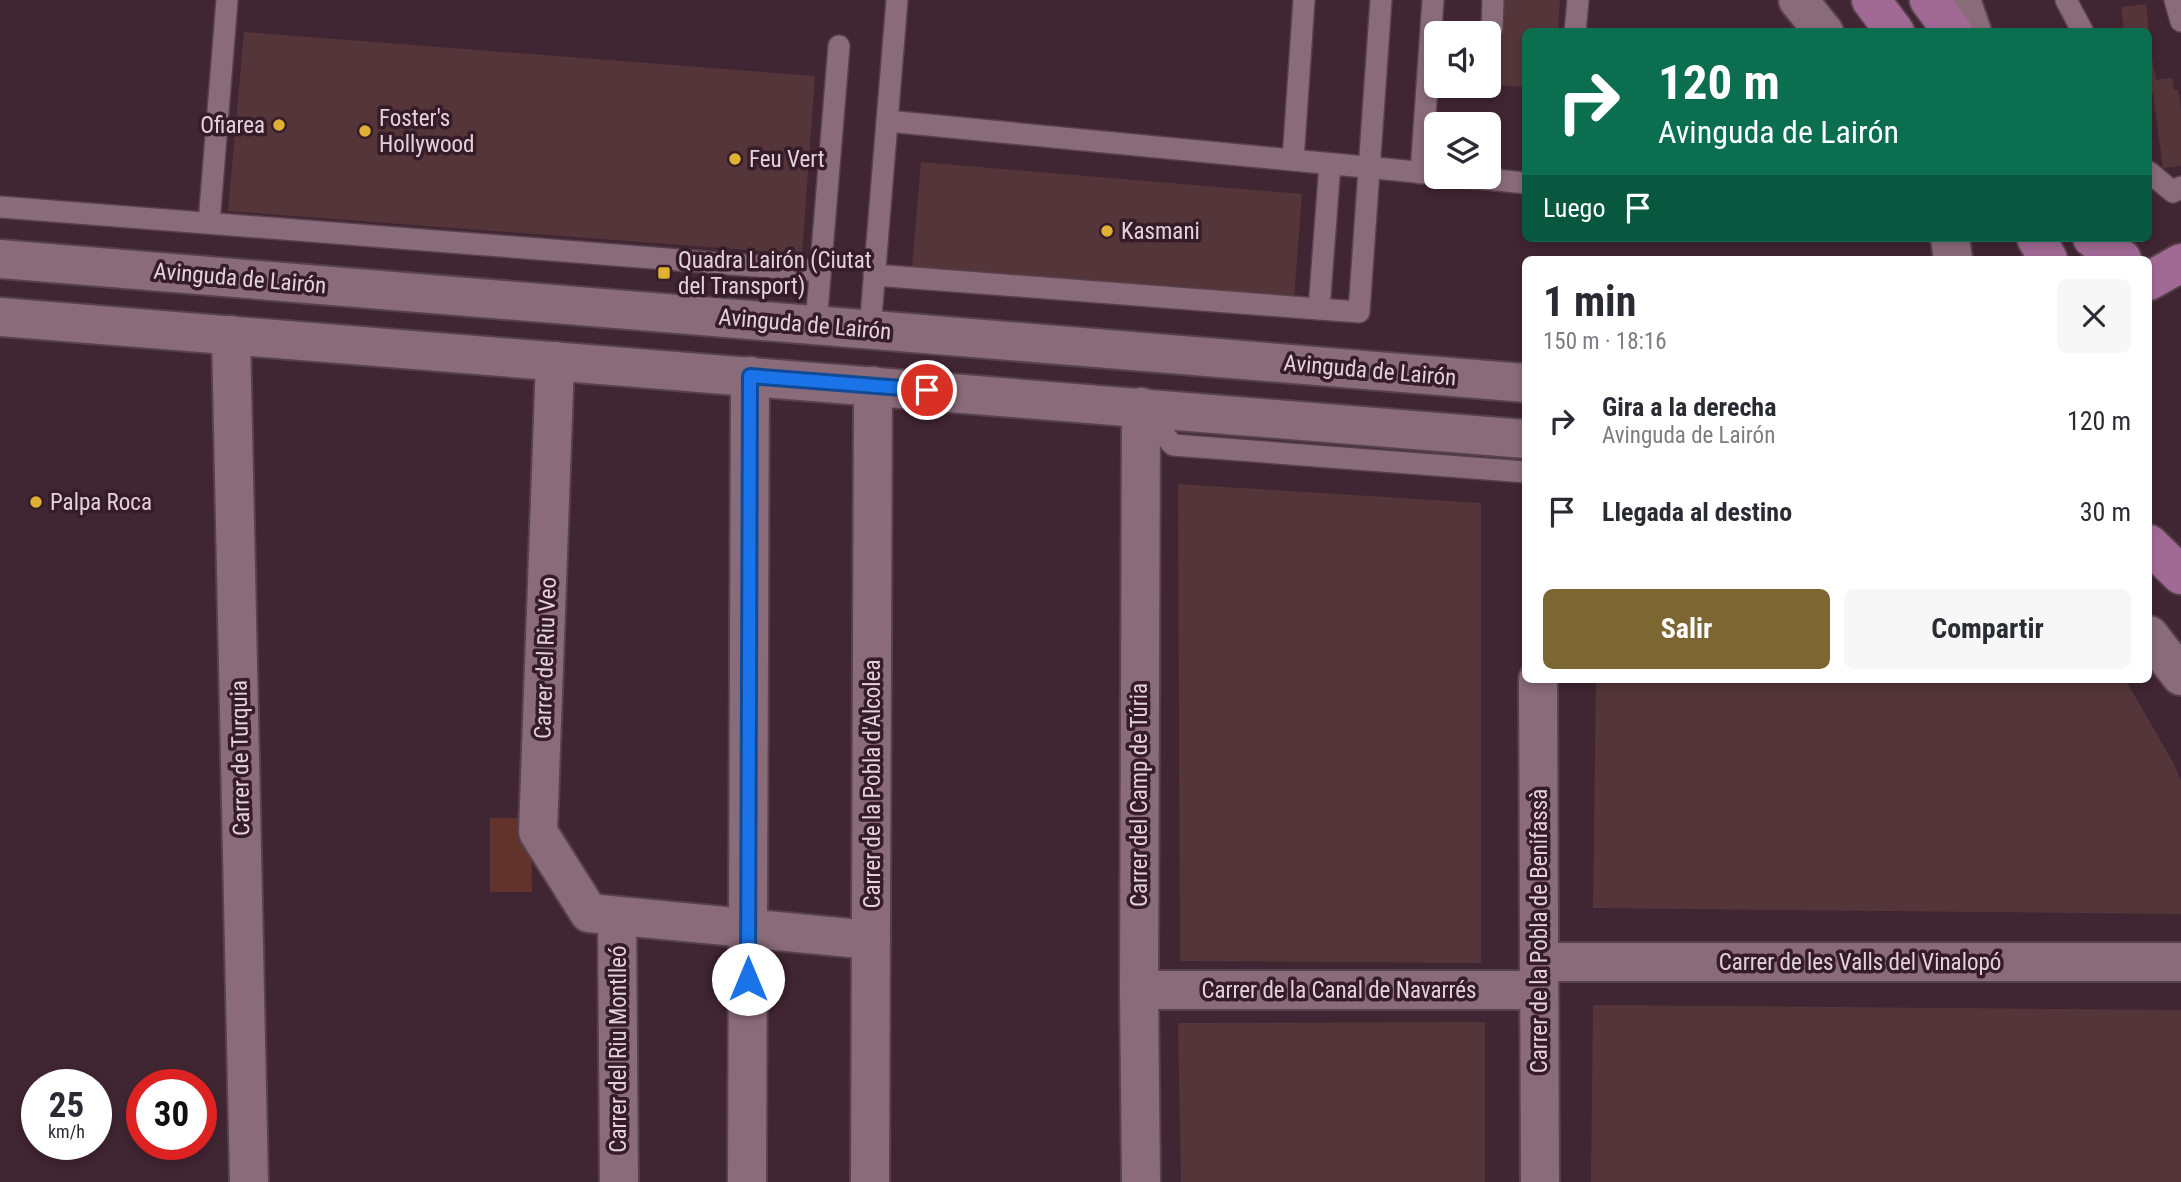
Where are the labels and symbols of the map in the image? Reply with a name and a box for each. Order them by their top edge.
place label: Foster's Hollywood [379,105,474,158]
place label: Ofiarea [200,112,265,139]
marker: Ofiarea [271,117,287,133]
marker: Foster's Hollywood [357,123,373,139]
place label: Feu Vert [749,146,825,173]
marker: Feu Vert [727,151,743,167]
place label: Kasmani [1121,218,1200,245]
marker: Kasmani [1099,223,1115,239]
place label: Quadra Lairón (Ciutat del Transport) [678,247,872,300]
street label: Avinguda de Lairón [152,257,327,299]
marker: Quadra Lairón (Ciutat del Transport) [656,265,672,281]
street label: Avinguda de Lairón [717,303,892,345]
street label: Avinguda de Lairón [1282,349,1457,391]
pin [897,360,957,420]
place label: Palpa Roca [50,489,152,516]
marker: Palpa Roca [28,494,44,510]
street label: Carrer del Riu Veo [529,576,562,740]
street label: Carrer de la Pobla d'Alcolea [859,660,886,908]
street label: Carrer de Turquia [226,680,255,836]
street label: Carrer del Camp de Túria [1126,683,1153,907]
street label: Carrer de la Pobla de Benifassà [1526,789,1553,1073]
position arrow [711,942,785,1016]
street label: Carrer del Riu Montlleó [605,945,632,1153]
street label: Carrer de les Valls del Vinalopó [1719,949,2001,976]
street label: Carrer de la Canal de Navarrés [1201,977,1477,1004]
speed limit sign: 30 [126,1069,217,1160]

